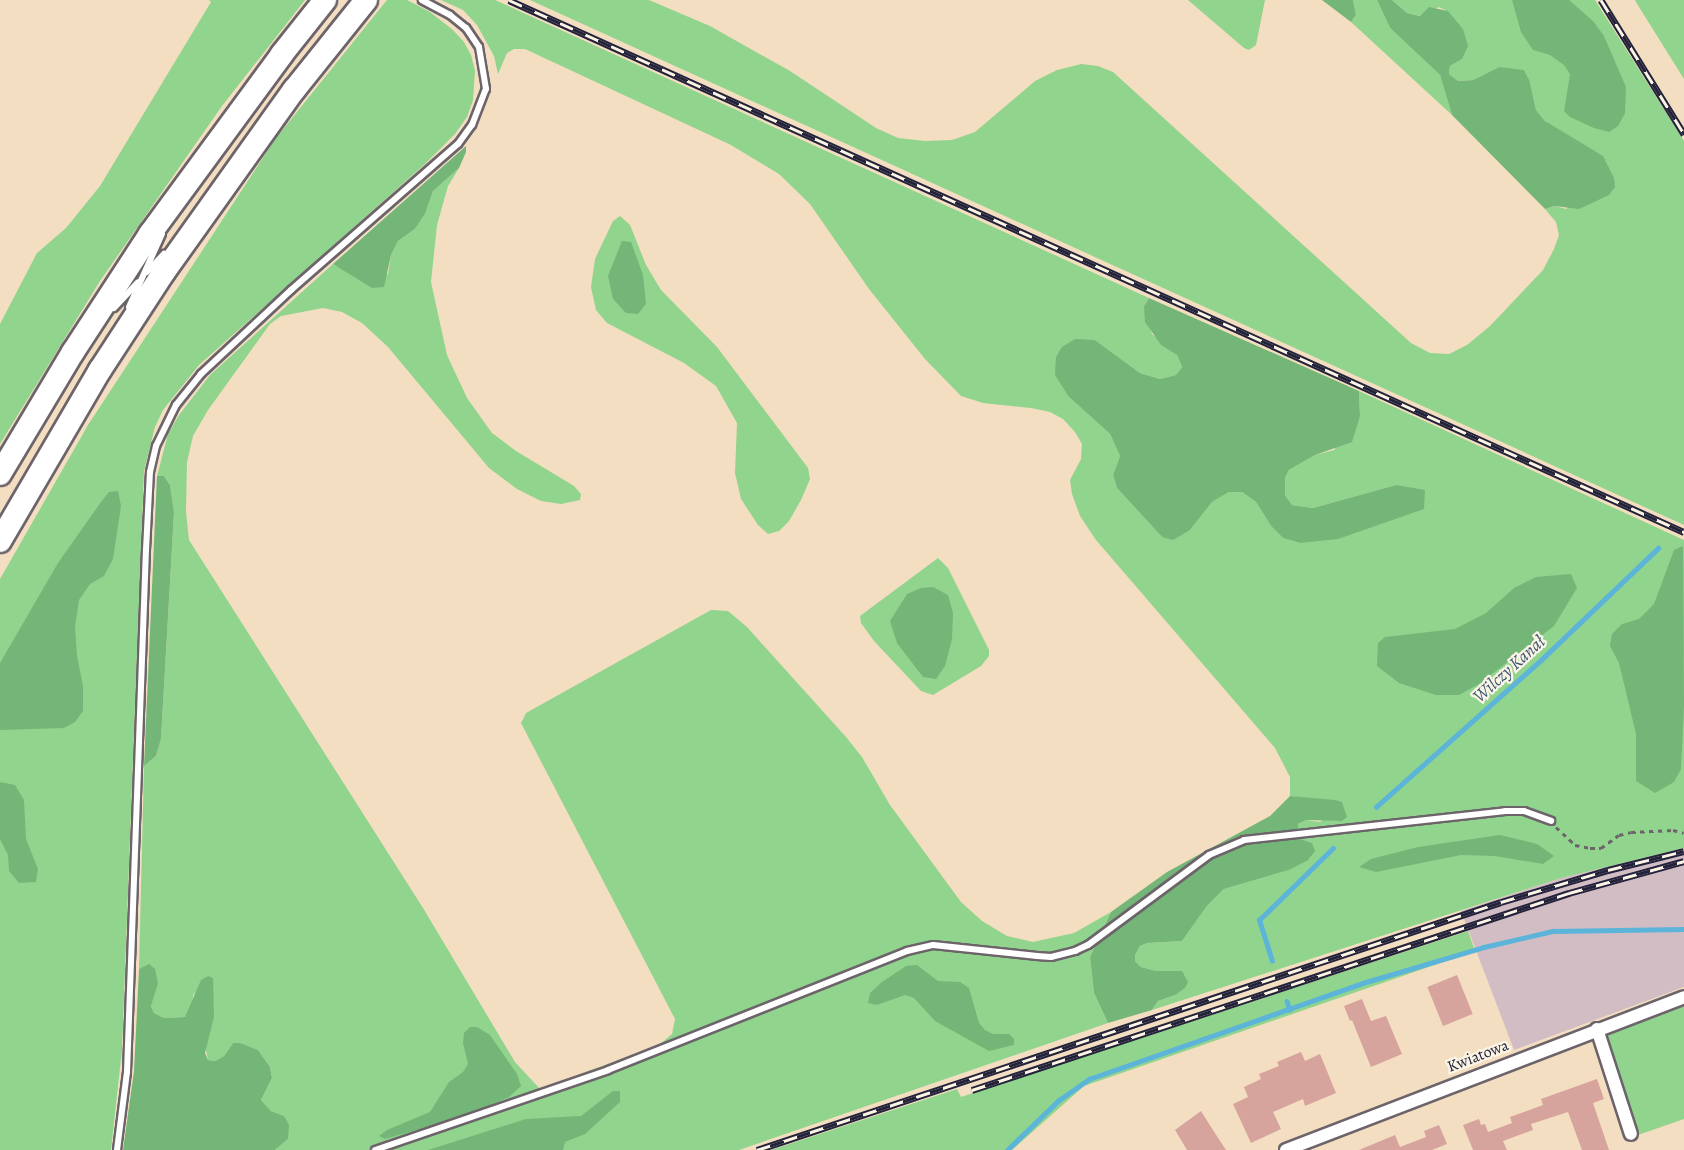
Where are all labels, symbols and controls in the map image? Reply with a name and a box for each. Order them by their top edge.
water label: Wilczy Kanał [1468,631,1550,707]
street label: Kwiatowa [1445,1036,1511,1076]

